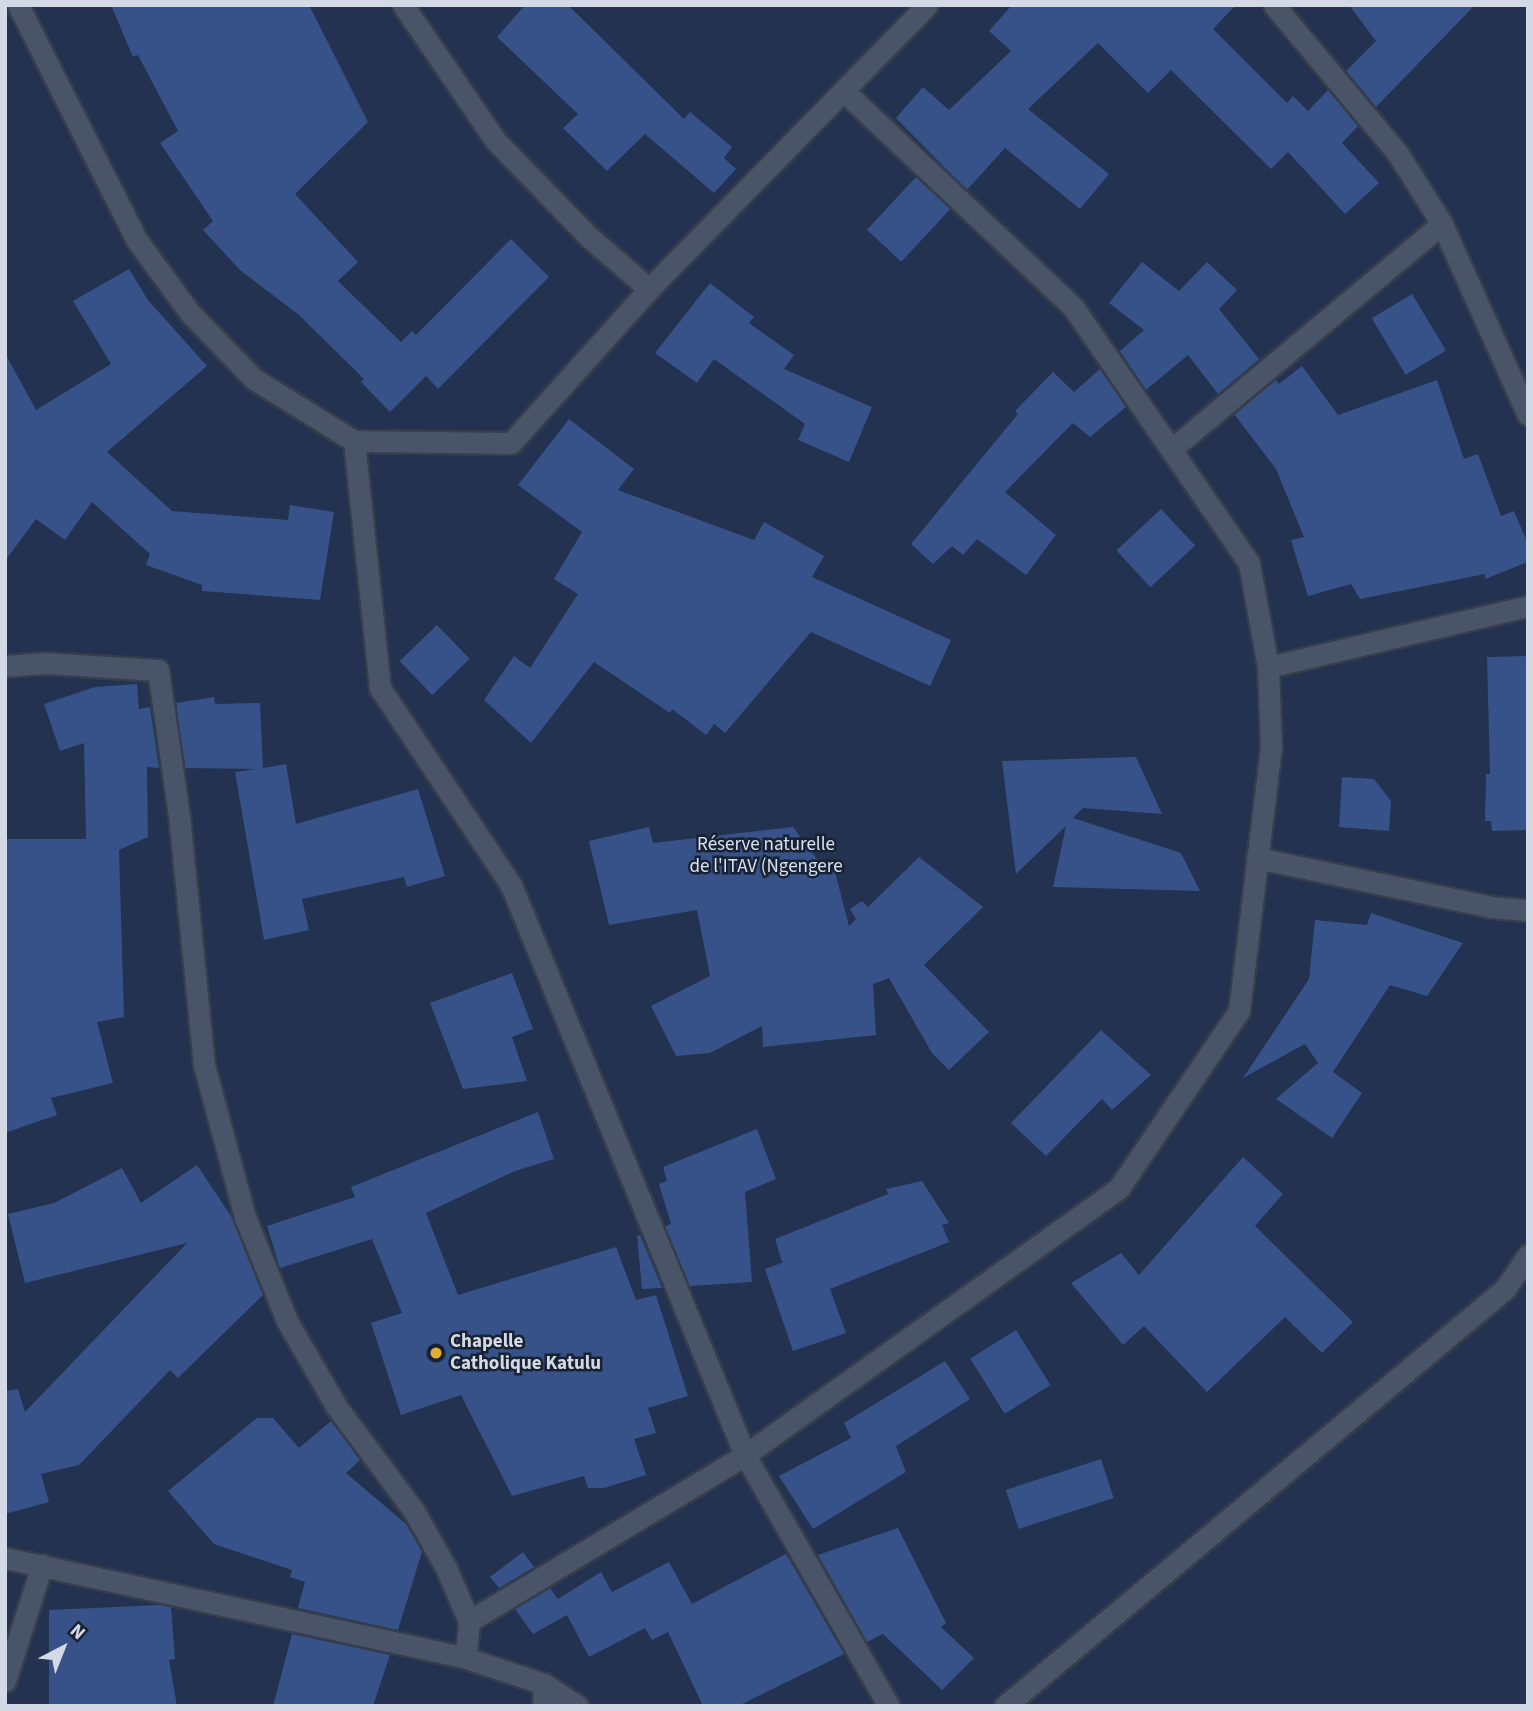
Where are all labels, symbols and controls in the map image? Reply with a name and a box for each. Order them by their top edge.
park label: Réserve naturelle de l'ITAV (Ngengere [689,834,843,878]
place label: Chapelle Catholique Katulu [450,1331,601,1375]
marker: Chapelle Catholique Katulu [428,1345,444,1361]
north arrow [28,1613,98,1683]
text: N [64,1618,91,1646]

